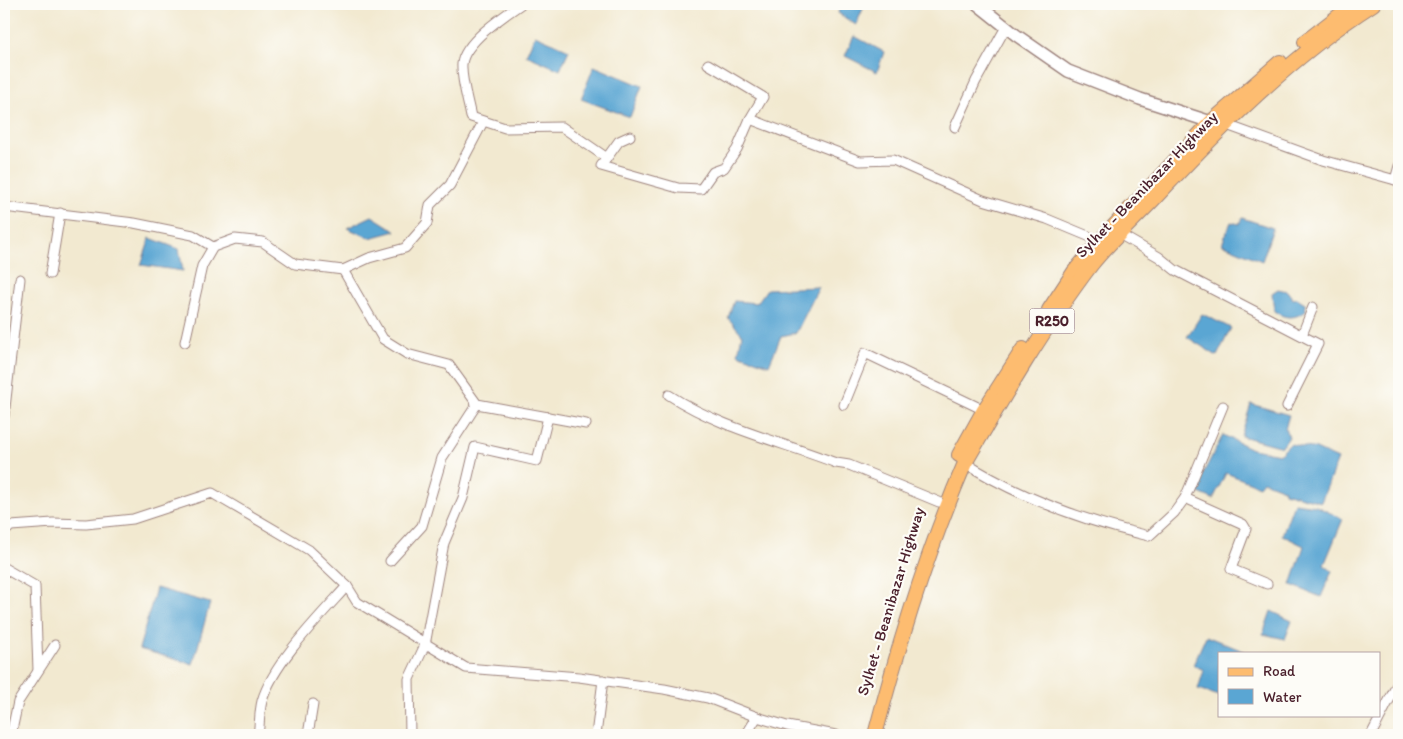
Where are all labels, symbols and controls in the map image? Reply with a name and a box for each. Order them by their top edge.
street label: Sylhet - Beanibazar Highway [1071,107,1222,261]
road number: R250 [1030,308,1074,334]
street label: Sylhet - Beanibazar Highway [853,504,928,698]
legend [1218,652,1380,716]
text: Road [1263,662,1296,680]
text: Water [1263,688,1302,706]

